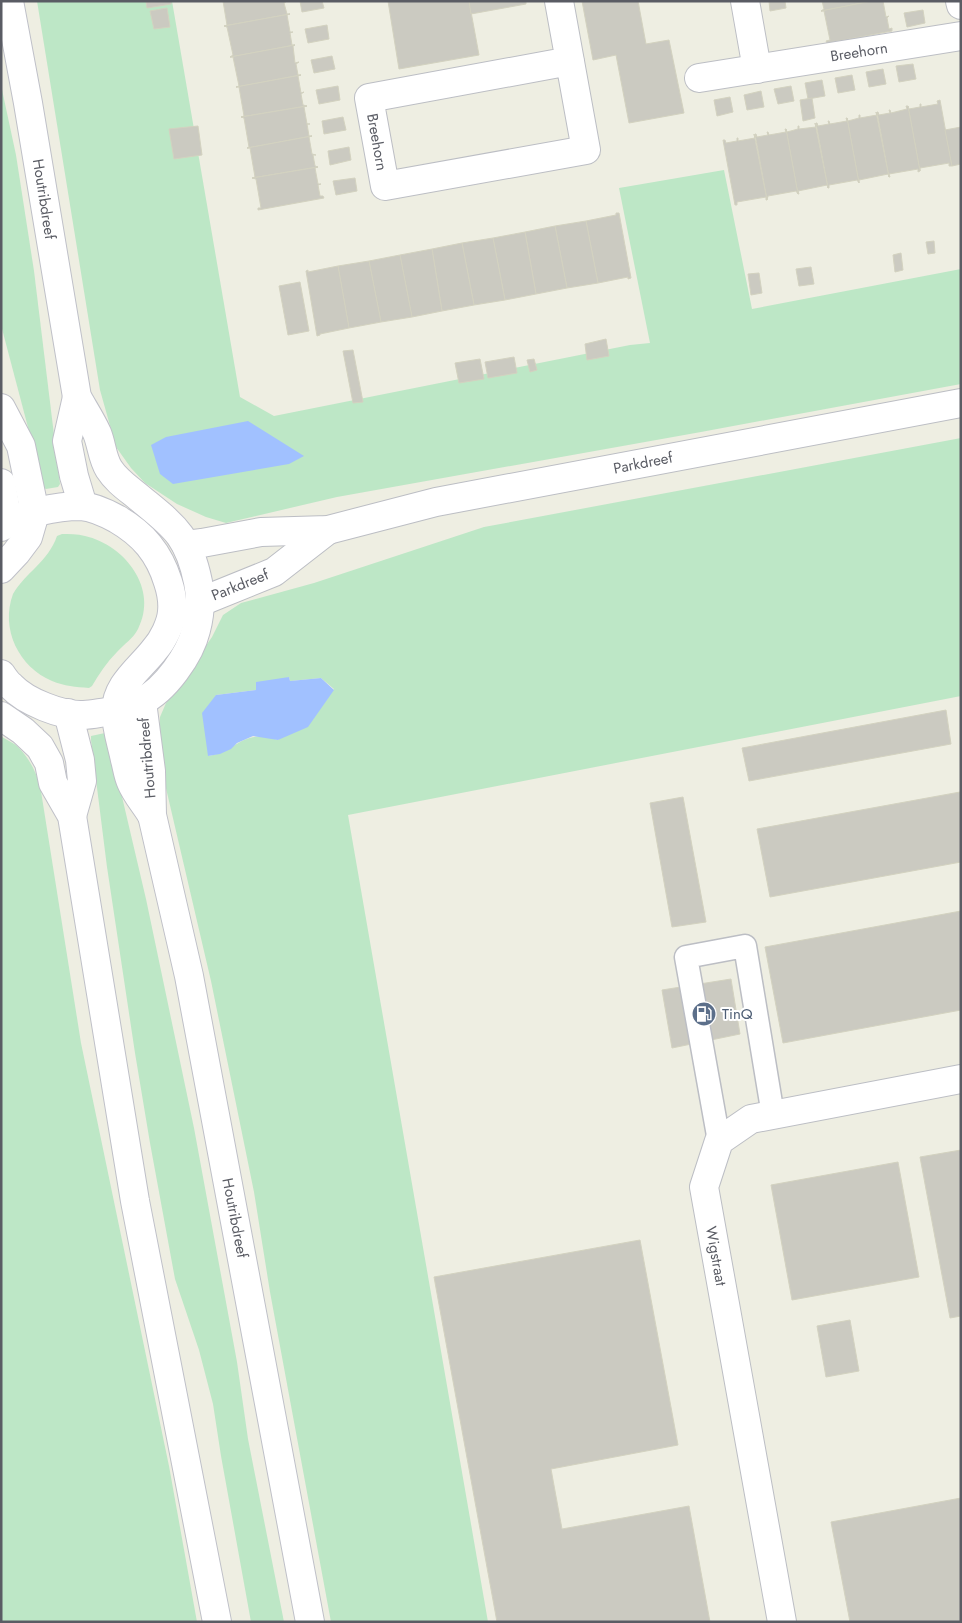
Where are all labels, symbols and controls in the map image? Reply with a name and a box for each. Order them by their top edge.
street label: Breehorn [829,37,889,67]
street label: Breehorn [361,112,393,172]
street label: Houtribdreef [27,157,61,242]
street label: Parkdreef [611,446,675,480]
street label: Parkdreef [208,563,273,606]
street label: Houtribdreef [132,716,161,799]
fuel station icon: TinQ [691,1001,717,1027]
place label: TinQ [722,1003,753,1025]
street label: Houtribdreef [216,1176,254,1261]
street label: Wigstraat [700,1224,732,1288]

